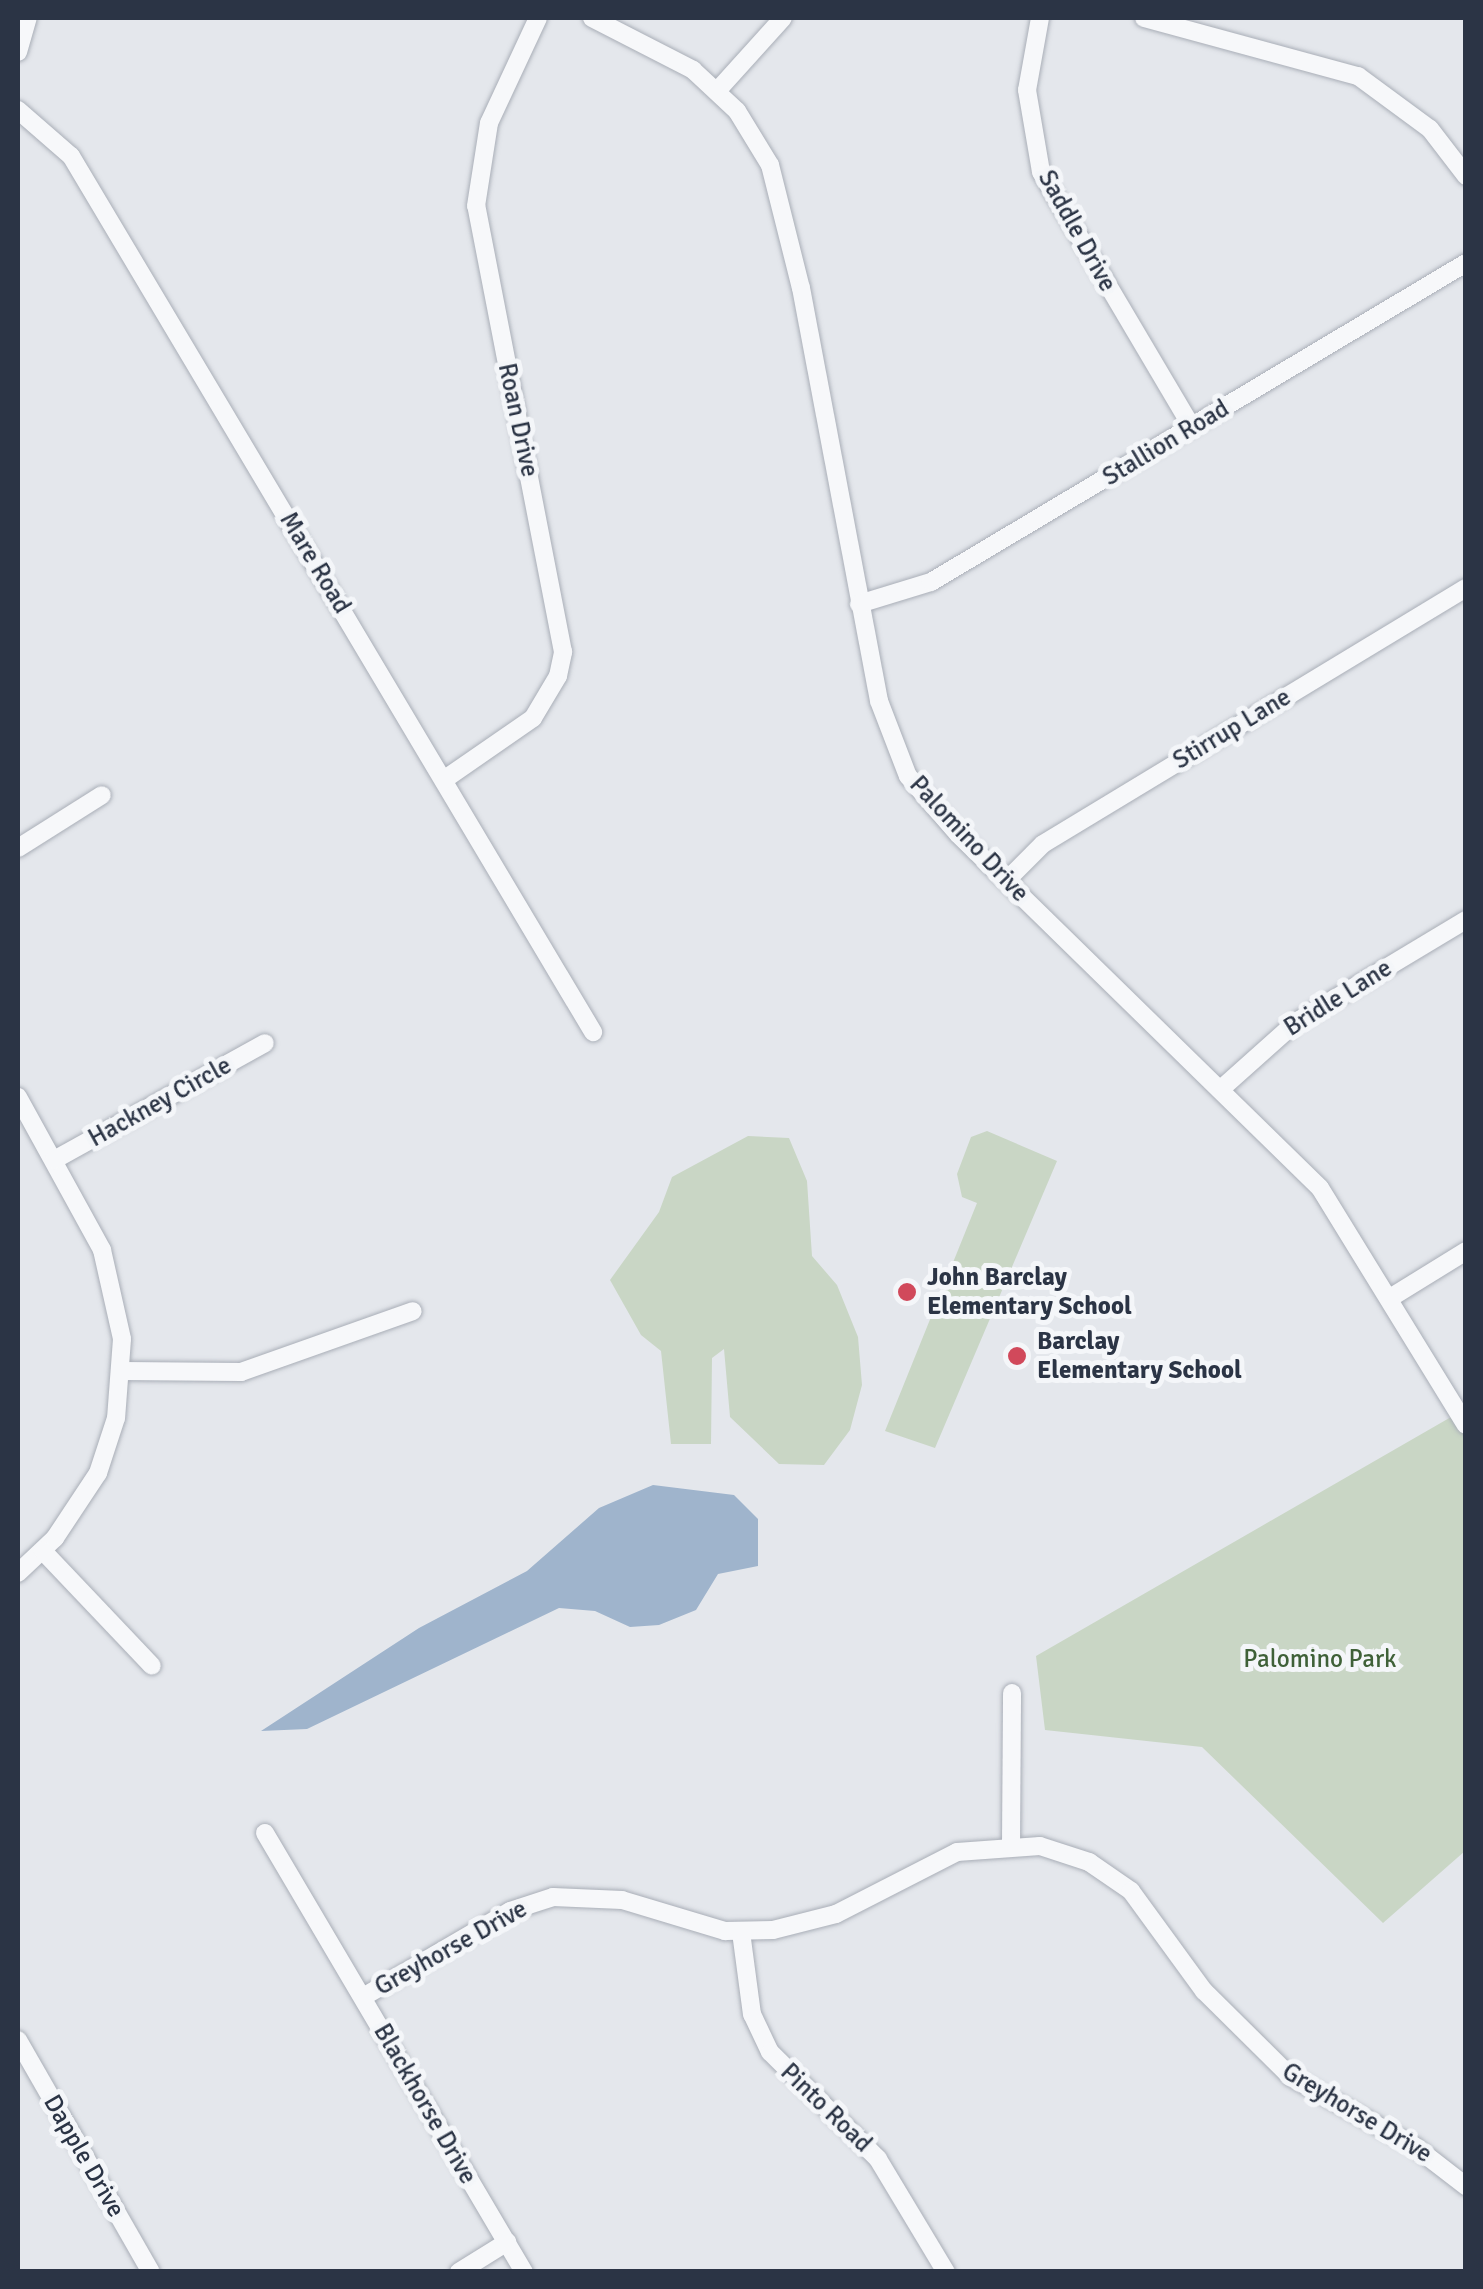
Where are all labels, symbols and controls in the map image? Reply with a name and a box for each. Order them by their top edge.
street label: Saddle Drive [1031,165,1123,297]
street label: Roan Drive [491,360,545,480]
street label: Stallion Road [1097,394,1235,492]
street label: Mare Road [273,507,357,619]
street label: Stirrup Lane [1168,682,1296,776]
street label: Palomino Drive [903,770,1035,908]
street label: Bridle Lane [1279,953,1397,1043]
street label: Hackney Circle [83,1050,237,1154]
place label: John Barclay Elementary School [927,1263,1132,1322]
marker: John Barclay Elementary School [896,1281,918,1303]
place label: Barclay Elementary School [1037,1327,1242,1386]
marker: Barclay Elementary School [1006,1345,1028,1367]
park label: Palomino Park [1243,1644,1397,1674]
street label: Greyhorse Drive [370,1894,532,2002]
street label: Blackhorse Drive [367,2019,483,2189]
street label: Pinto Road [774,2057,878,2159]
street label: Greyhorse Drive [1277,2057,1437,2169]
street label: Dapple Drive [37,2090,131,2222]

